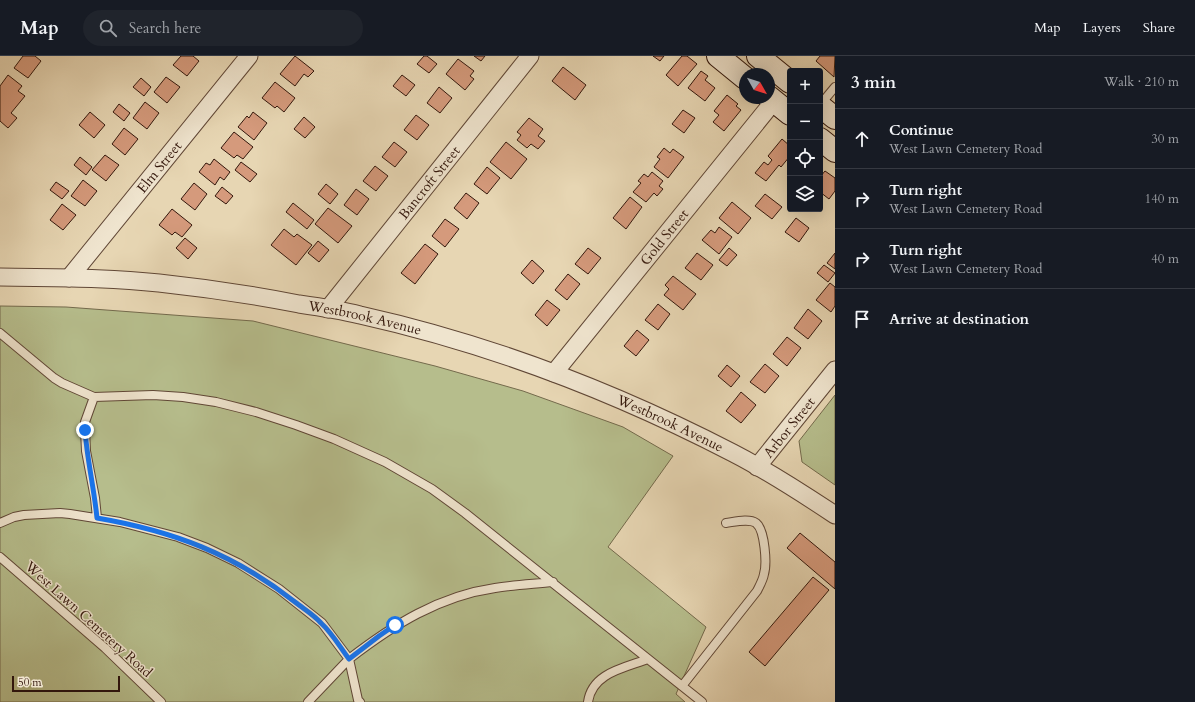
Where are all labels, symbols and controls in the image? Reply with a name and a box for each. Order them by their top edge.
search box [83,10,363,46]
text: Map [20,15,59,41]
icon: search [97,17,119,39]
text: Search here [129,18,201,38]
text: Map [1034,18,1061,37]
text: Layers [1083,18,1121,37]
text: Share [1143,18,1175,37]
north arrow [739,68,775,104]
map controls [787,68,823,212]
button: + [787,68,823,104]
text: 3 min [851,71,896,94]
text: Walk · 210 m [1104,73,1179,91]
button: − [787,104,823,140]
text: Continue [889,120,954,140]
icon: ahead [851,128,873,150]
text: 30 m [1151,130,1179,148]
street label: Elm Street [133,137,187,197]
button: locate [787,140,823,176]
text: West Lawn Cemetery Road [889,140,1042,158]
street label: Bancroft Street [394,142,465,223]
button: layers [787,176,823,212]
text: Turn right [889,180,962,200]
icon: right [851,188,873,210]
text: 140 m [1145,190,1179,208]
text: West Lawn Cemetery Road [889,200,1042,218]
street label: Gold Street [636,205,693,269]
text: Turn right [889,240,962,260]
icon: right [851,248,873,270]
text: 40 m [1151,250,1179,268]
text: West Lawn Cemetery Road [889,260,1042,278]
street label: Westbrook Avenue [306,296,423,340]
icon: arrive [851,308,873,330]
text: Arrive at destination [889,309,1029,329]
street label: Westbrook Avenue [613,390,727,457]
street label: Arbor Street [759,393,820,462]
route end [76,421,94,439]
street label: West Lawn Cemetery Road [20,556,157,682]
route start [386,616,404,634]
scale bar [12,674,120,693]
text: 50 m [18,675,42,690]

